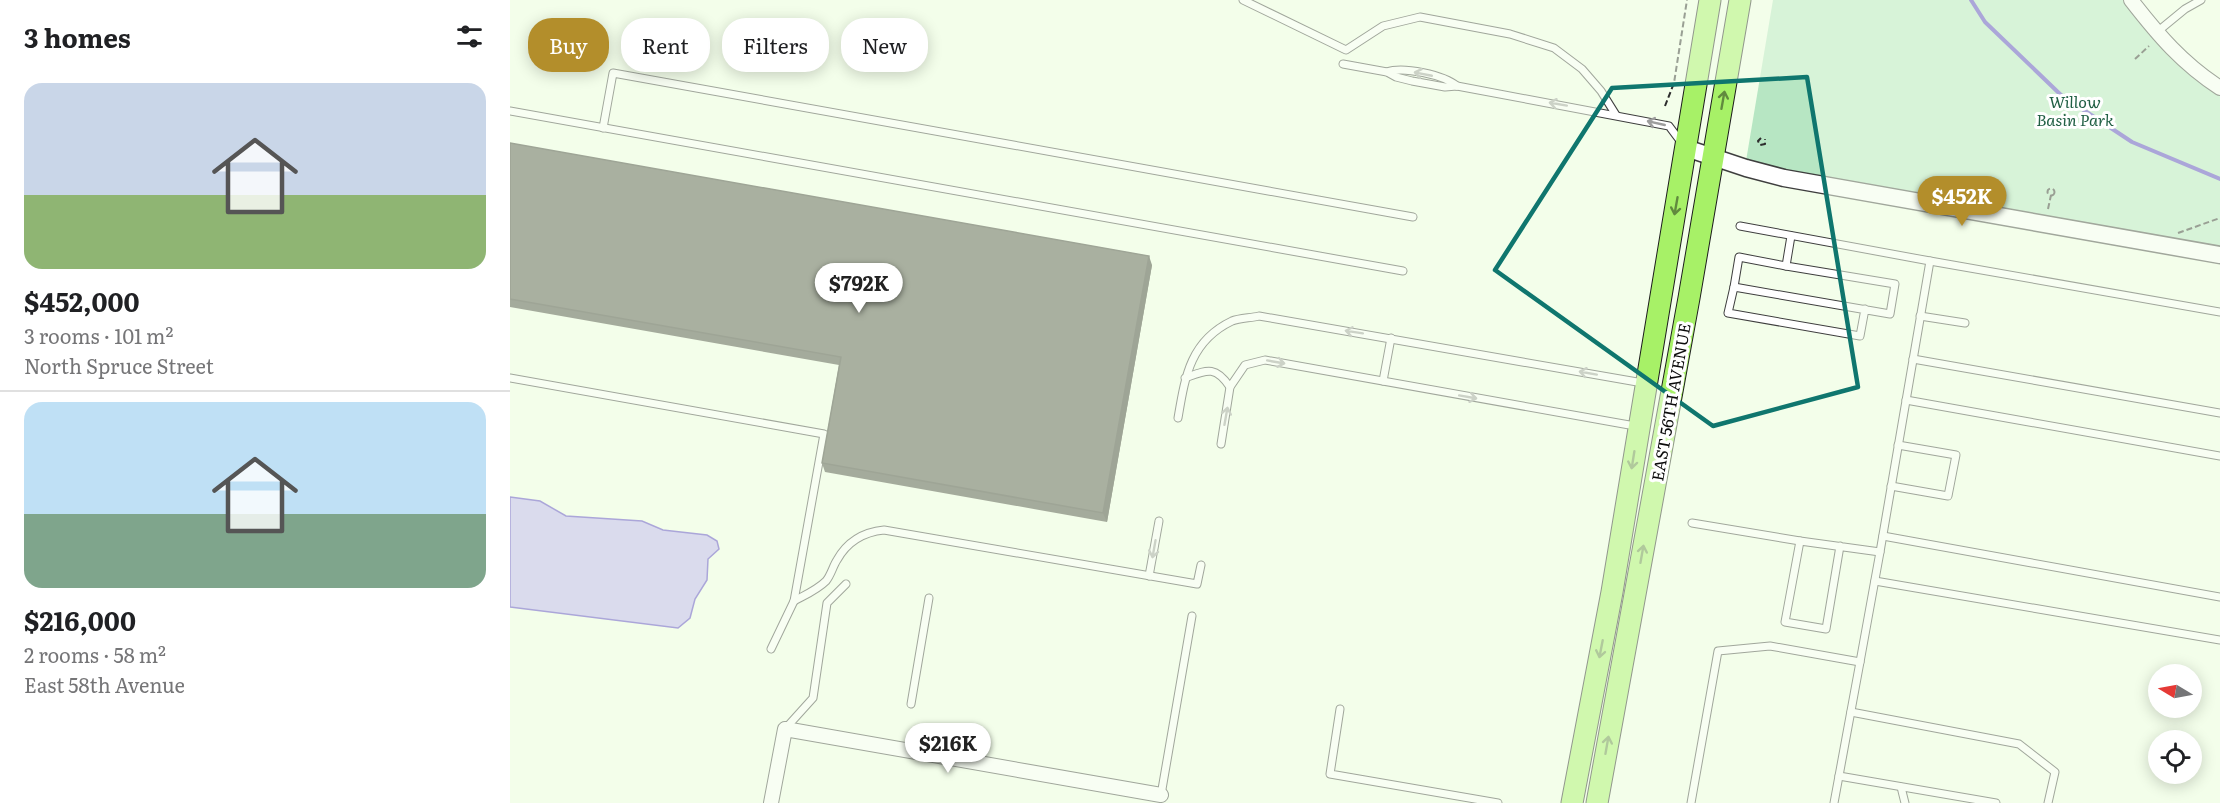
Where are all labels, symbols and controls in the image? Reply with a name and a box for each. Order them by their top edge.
text: 3 homes [24,17,131,56]
chip: Buy [528,18,609,72]
chip: Rent [621,18,710,72]
chip: Filters [722,18,829,72]
chip: New [841,18,928,72]
icon: filters [453,20,486,53]
one-way arrow [1414,68,1433,79]
park label: Willow Basin Park [2036,89,2114,131]
one-way arrow [1718,91,1729,110]
one-way arrow [1549,98,1568,109]
one-way arrow [1647,117,1666,129]
icon: home [201,122,309,230]
pin: $452K [1920,176,2004,227]
text: $452K [1931,180,1993,210]
one-way arrow [1670,196,1681,215]
pin: $792K [817,263,901,314]
text: $792K [829,267,889,297]
text: $452,000 [24,281,140,320]
text: 3 rooms · 101 m² [24,320,173,350]
street label: EAST 56TH AVENUE [1644,321,1696,483]
one-way arrow [1345,326,1365,337]
text: North Spruce Street [24,350,214,380]
one-way arrow [1266,357,1286,368]
one-way arrow [1578,367,1598,378]
one-way arrow [1458,391,1477,402]
one-way arrow [1220,406,1231,426]
icon: home [201,441,309,549]
one-way arrow [1627,450,1638,470]
one-way arrow [1148,538,1159,558]
one-way arrow [1637,544,1648,564]
text: $216,000 [24,600,136,639]
text: 2 rooms · 58 m² [24,639,166,669]
one-way arrow [1595,639,1606,659]
north arrow [2148,664,2202,718]
map controls [2148,664,2202,784]
text: East 58th Avenue [24,669,185,699]
pin: $216K [906,723,990,774]
text: $216K [919,727,977,757]
button: locate [2148,730,2202,784]
one-way arrow [1602,736,1613,756]

